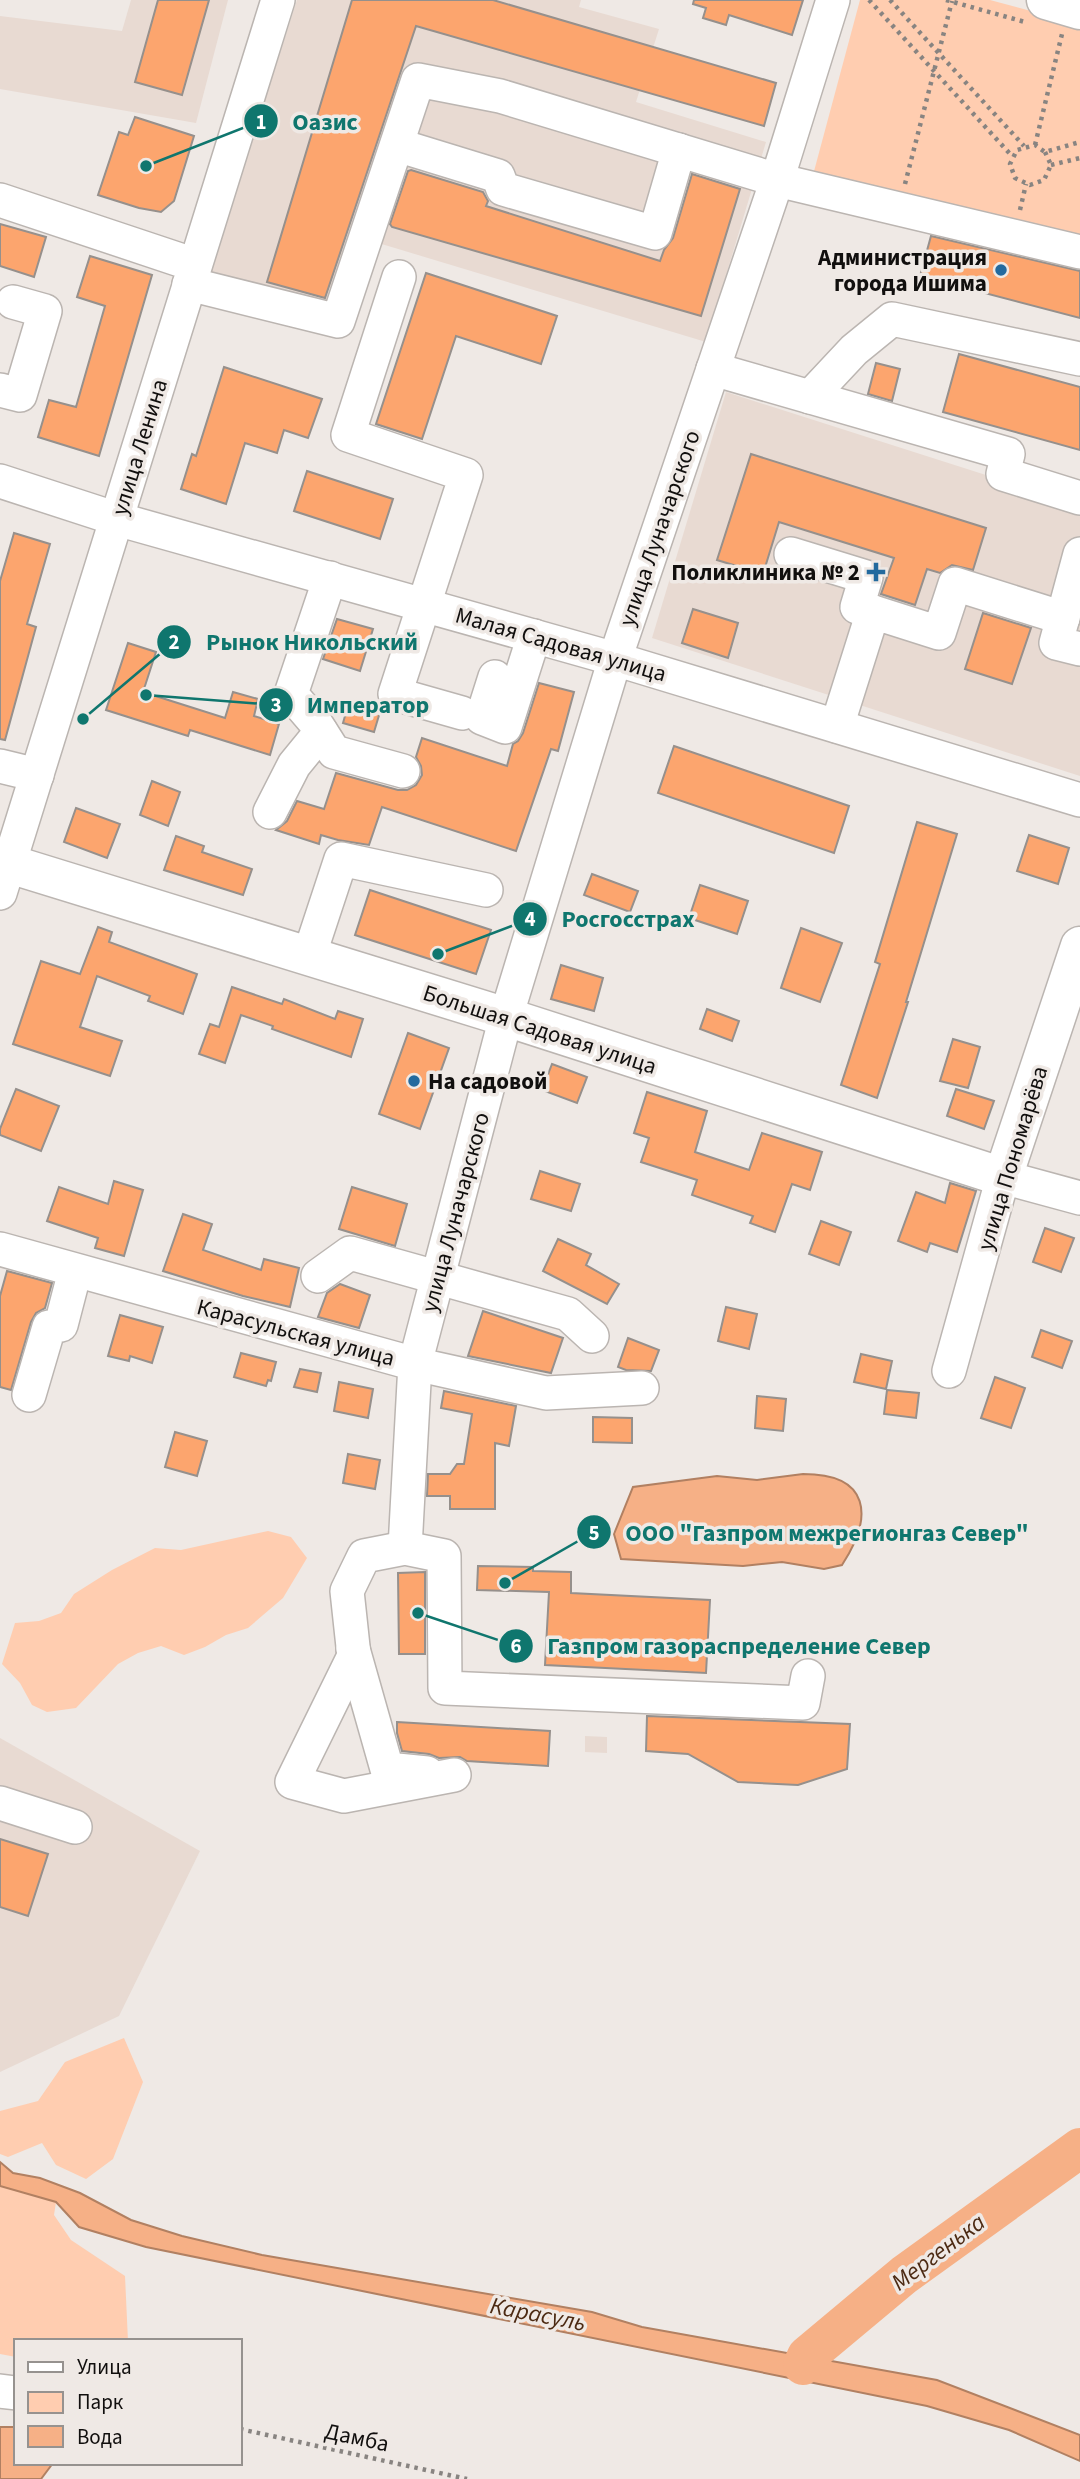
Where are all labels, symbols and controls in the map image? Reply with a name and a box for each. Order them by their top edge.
callout: Оазис [244,99,372,144]
text: Оазис [292,105,358,140]
text: 1 [255,107,267,137]
place label: Администрация города Ишима [817,241,987,300]
marker: Администрация города Ишима [993,262,1009,278]
street label: улица Ленина [103,375,176,520]
street label: улица Луначарского [610,426,709,631]
place label: Поликлиника № 2 [671,556,860,589]
marker: Поликлиника № 2 [866,562,886,582]
street label: Малая Садовая улица [452,599,670,690]
callout: Рынок Никольский [157,619,432,664]
text: Рынок Никольский [206,625,418,660]
text: 2 [168,627,180,657]
callout: Император [258,682,444,727]
text: Император [307,688,429,723]
text: 3 [270,690,282,720]
callout: Росгосстрах [512,896,708,941]
text: Росгосстрах [561,902,695,937]
text: 4 [524,904,536,934]
street label: Большая Садовая улица [419,976,661,1083]
street label: улица Пономарёва [969,1062,1056,1254]
place label: На садовой [428,1065,547,1098]
marker: На садовой [406,1073,422,1089]
street label: улица Луначарского [413,1109,498,1316]
street label: Карасульская улица [193,1290,398,1375]
callout: ООО "Газпром межрегионгаз Север" [576,1510,1043,1555]
text: ООО "Газпром межрегионгаз Север" [625,1516,1029,1551]
text: 5 [588,1518,600,1548]
callout: Газпром газораспределение Север [499,1623,945,1668]
text: Газпром газораспределение Север [547,1629,931,1664]
text: 6 [510,1631,522,1661]
water label: Мергенька [884,2205,993,2299]
water label: Карасуль [487,2288,589,2341]
legend [14,2339,242,2465]
text: Улица [77,2352,132,2382]
text: Парк [77,2387,124,2417]
street label: Дамба [322,2415,392,2460]
text: Вода [77,2422,123,2452]

